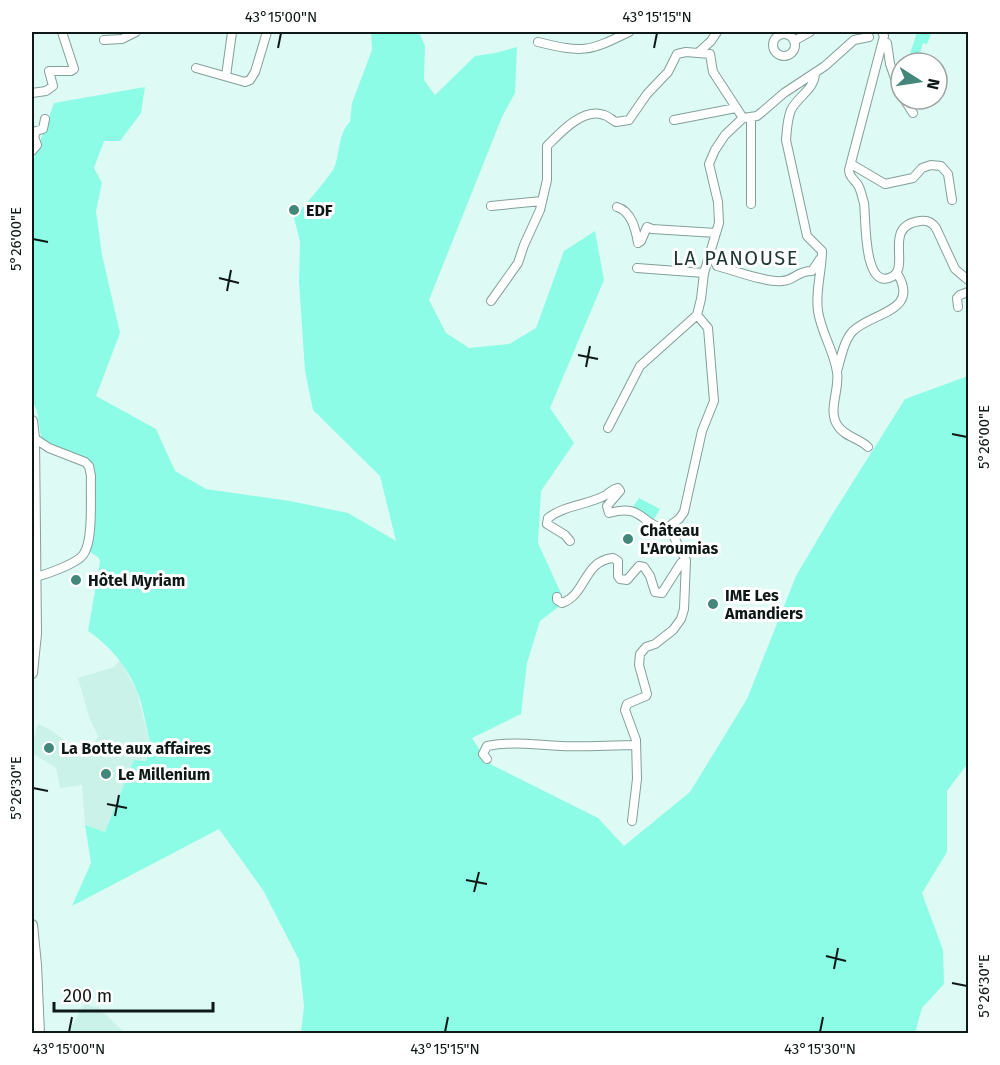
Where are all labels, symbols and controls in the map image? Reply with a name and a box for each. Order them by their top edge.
text: 43°15'00"N [245,8,317,26]
text: 43°15'15"N [622,8,692,26]
north arrow [889,51,949,111]
text: N [923,77,944,91]
place label: EDF [306,201,333,220]
marker: EDF [287,203,301,217]
text: 5°26'00"E [7,207,25,271]
district label: LA PANOUSE [673,246,799,270]
text: 5°26'00"E [975,405,993,469]
place label: Château L'Aroumias [640,521,718,558]
marker: Château L'Aroumias [621,532,635,546]
place label: Hôtel Myriam [88,571,185,590]
marker: Hôtel Myriam [69,573,83,587]
place label: IME Les Amandiers [724,586,803,623]
marker: IME Les Amandiers [706,597,720,611]
place label: La Botte aux affaires [61,739,211,758]
marker: La Botte aux affaires [42,741,56,755]
text: 5°26'30"E [7,756,25,820]
place label: Le Millenium [118,765,210,784]
marker: Le Millenium [99,767,113,781]
text: 5°26'30"E [975,954,993,1018]
scale bar [54,975,213,1013]
text: 200 m [63,985,112,1007]
text: 43°15'00"N [33,1040,105,1058]
text: 43°15'15"N [410,1040,480,1058]
text: 43°15'30"N [784,1040,856,1058]

